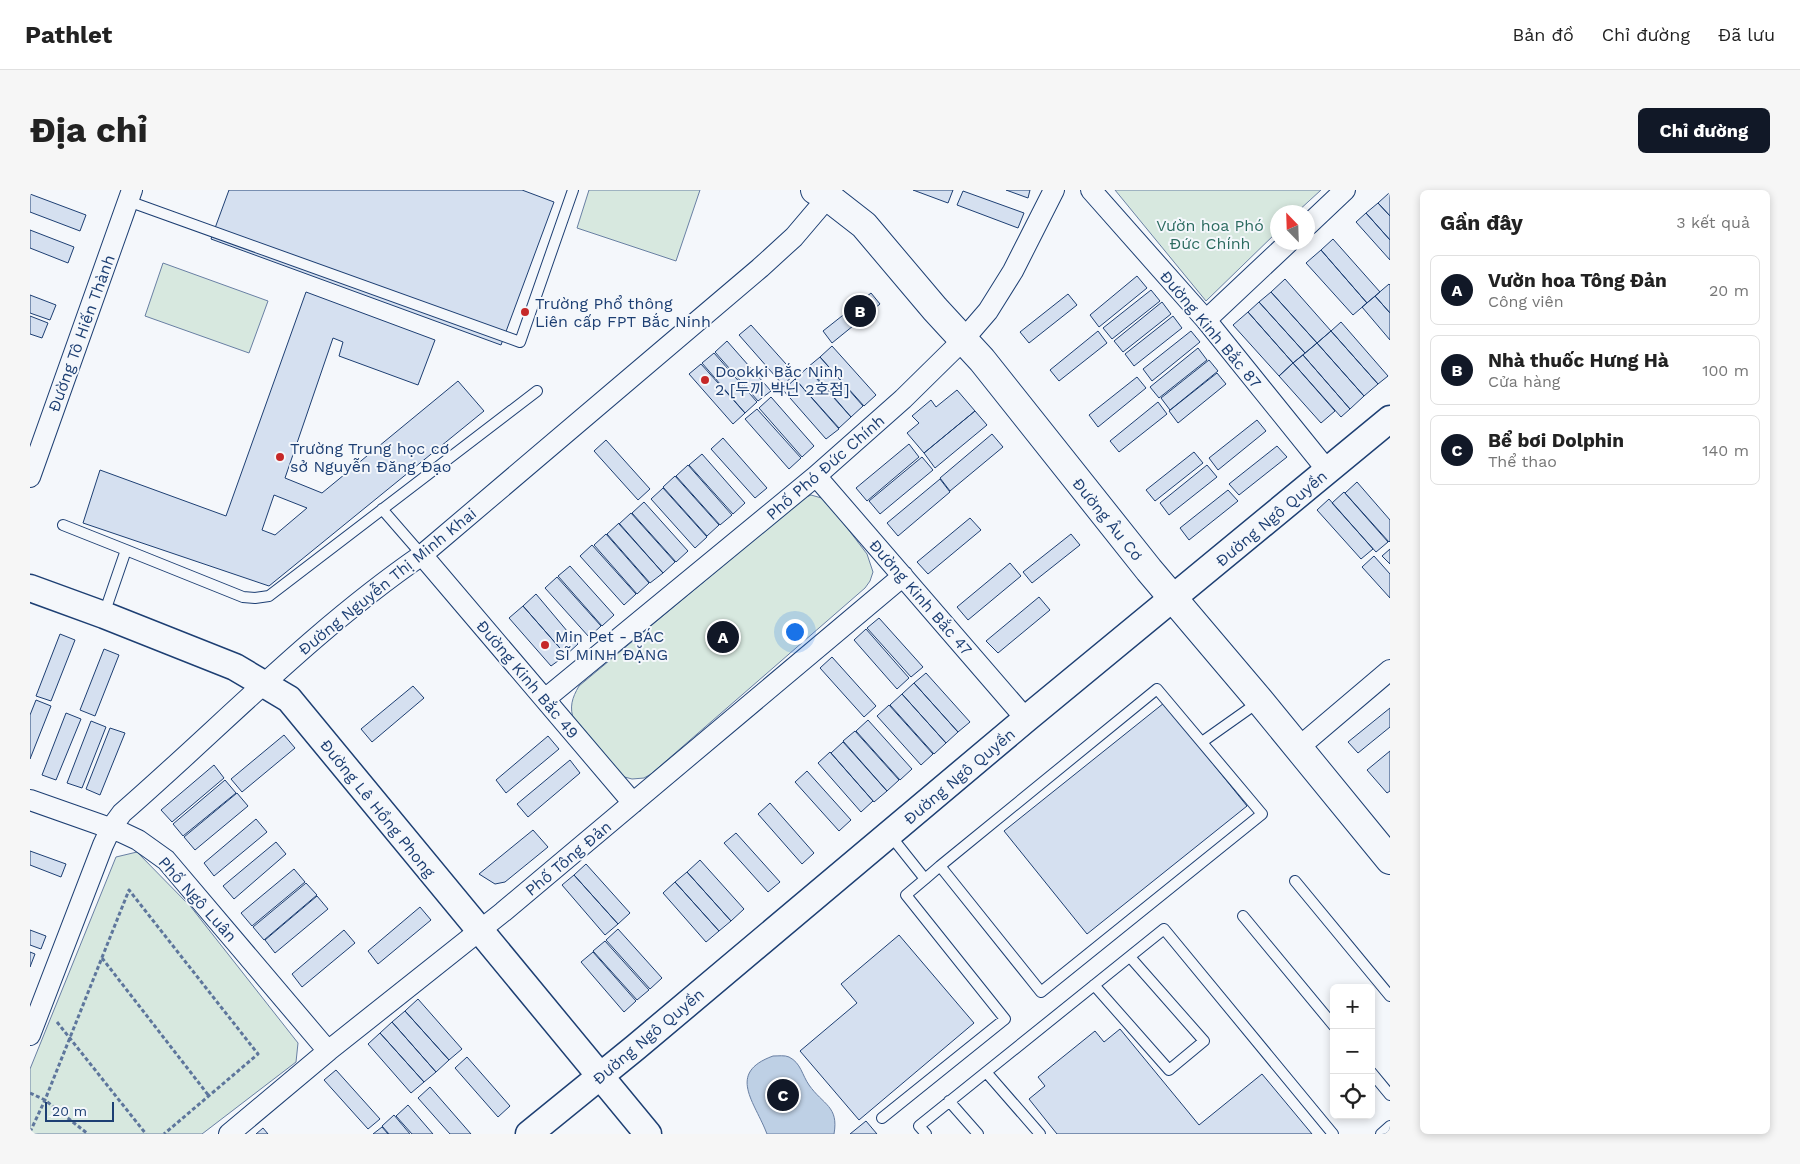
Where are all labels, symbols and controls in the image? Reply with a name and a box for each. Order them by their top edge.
text: Pathlet [25,21,112,49]
text: Bản đồ [1512,24,1574,45]
text: Chỉ đường [1602,24,1690,45]
text: Đã lưu [1718,24,1775,45]
button: Chỉ đường [1638,108,1770,153]
text: Địa chỉ [30,109,148,151]
north arrow [1270,205,1315,250]
text: Gần đây [1440,210,1523,235]
text: 3 kết quả [1676,213,1750,232]
park label: Vườn hoa Phó Đức Chính [1156,216,1264,253]
street label: Đường Tô Hiến Thành [44,252,119,414]
street label: Đường Kinh Bắc 87 [1156,267,1265,392]
text: Vườn hoa Tông Đản [1488,269,1667,292]
text: A [1452,281,1462,300]
text: 20 m [1709,281,1749,300]
pin: B [844,292,876,330]
text: Công viên [1488,292,1564,311]
place label: Trường Phổ thông Liên cấp FPT Bắc Ninh [535,294,711,331]
marker: Trường Phổ thông Liên cấp FPT Bắc Ninh [519,306,531,318]
text: Nhà thuốc Hưng Hà [1488,349,1669,372]
text: B [1452,361,1462,380]
text: 100 m [1702,361,1749,380]
place label: Dookki Bắc Ninh 2 [두끼 박닌 2호점] [715,362,849,399]
text: Cửa hàng [1488,372,1560,391]
marker: Dookki Bắc Ninh 2 [두끼 박닌 2호점] [699,374,711,386]
street label: Phố Phó Đức Chính [762,411,888,524]
text: Bể bơi Dolphin [1488,429,1624,452]
place label: Trường Trung học cơ sở Nguyễn Đăng Đạo [290,439,451,476]
text: C [1452,441,1462,460]
text: 140 m [1702,441,1749,460]
marker: Trường Trung học cơ sở Nguyễn Đăng Đạo [274,451,286,463]
text: Thể thao [1488,452,1557,471]
street label: Đường Ngô Quyền [1212,466,1331,570]
street label: Đường Âu Cơ [1069,474,1147,564]
street label: Đường Nguyễn Thị Minh Khai [295,504,480,659]
street label: Đường Kinh Bắc 47 [865,536,976,659]
street label: Đường Kinh Bắc 49 [473,616,583,742]
pin: A [707,618,739,656]
your location [782,619,808,645]
place label: Min Pet - BÁC SĨ MINH ĐẶNG [555,627,668,664]
marker: Min Pet - BÁC SĨ MINH ĐẶNG [539,639,551,651]
street label: Đường Ngô Quyền [900,724,1019,828]
street label: Đường Lê Hồng Phong [316,736,439,881]
street label: Phố Tông Đản [521,817,615,900]
street label: Phố Ngô Luân [154,853,241,946]
street label: Đường Ngô Quyền [589,984,708,1088]
map controls [1330,984,1375,1119]
button: + [1330,984,1375,1029]
button: − [1330,1029,1375,1074]
button: locate [1330,1074,1375,1119]
pin: C [767,1076,799,1114]
scale bar [45,1099,114,1122]
text: 20 m [52,1103,87,1119]

